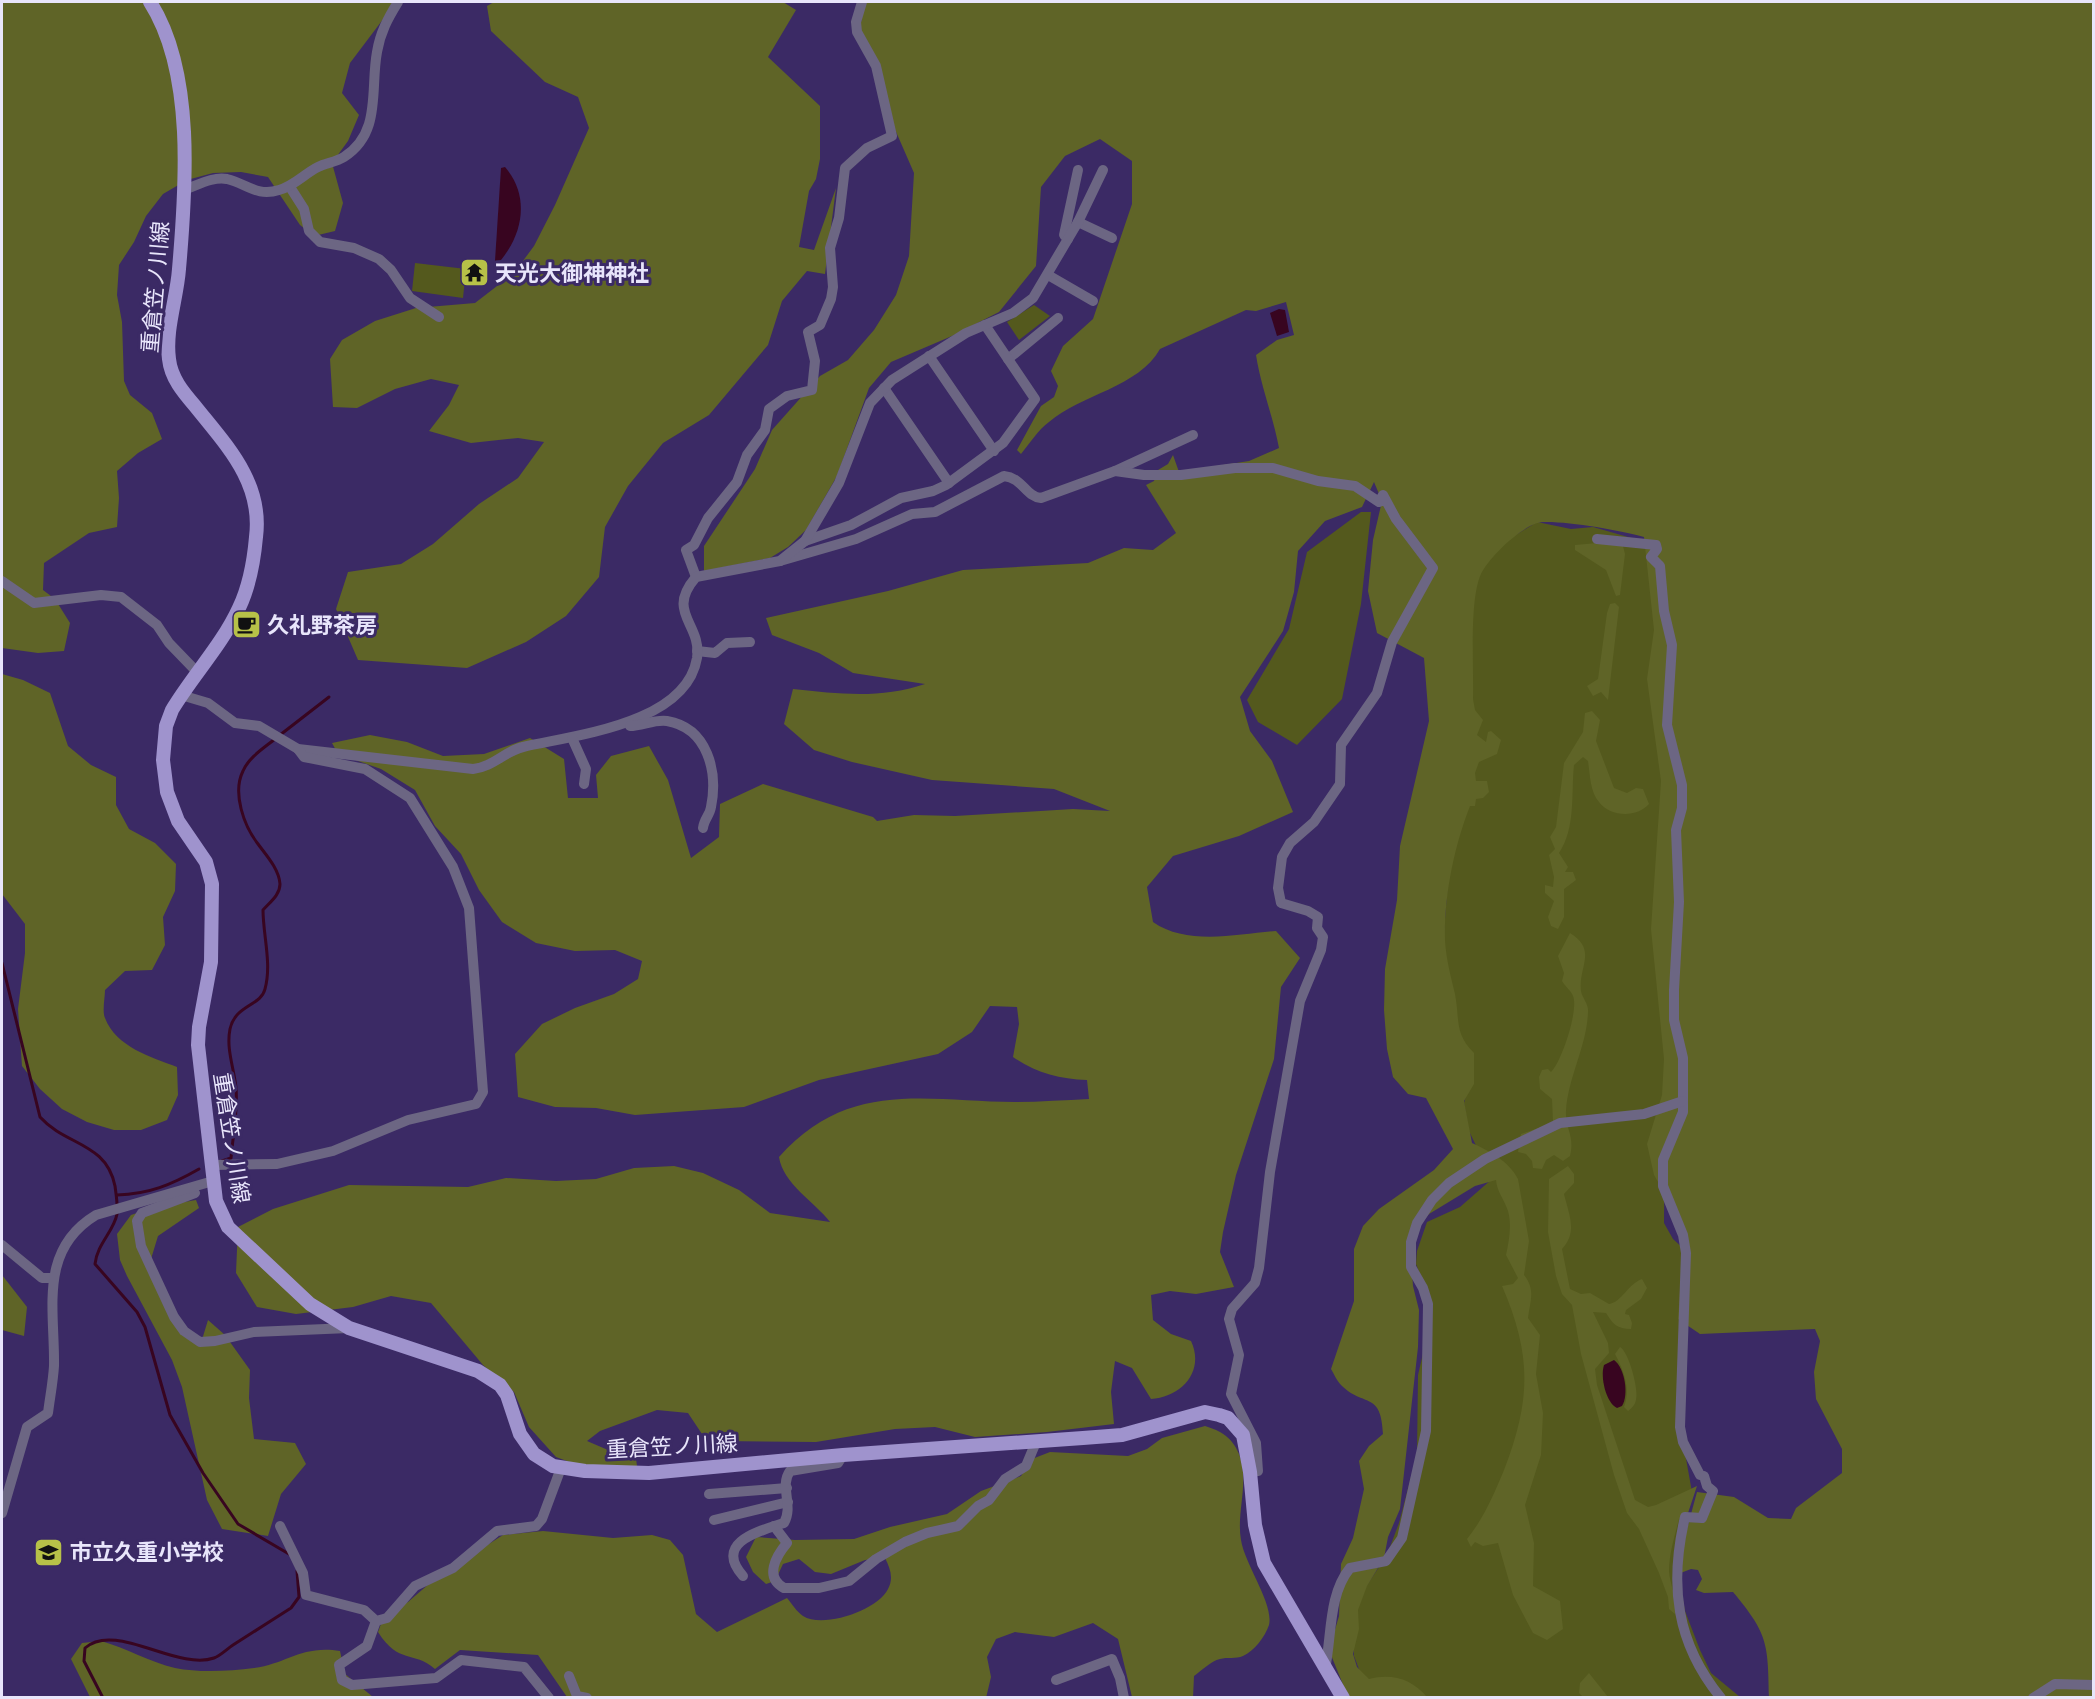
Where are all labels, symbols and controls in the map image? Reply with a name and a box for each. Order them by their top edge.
street label: 重倉笠ノ川線 [135,220,174,354]
temple icon: 天光大御神神社 [458,257,490,289]
place label: 天光大御神神社 [495,259,649,286]
cafe icon: 久礼野茶房 [230,609,262,641]
place label: 久礼野茶房 [267,611,377,638]
street label: 重倉笠ノ川線 [209,1071,256,1205]
street label: 重倉笠ノ川線 [605,1429,739,1462]
school or university icon: 市立久重小学校 [33,1536,65,1568]
place label: 市立久重小学校 [70,1538,224,1565]

